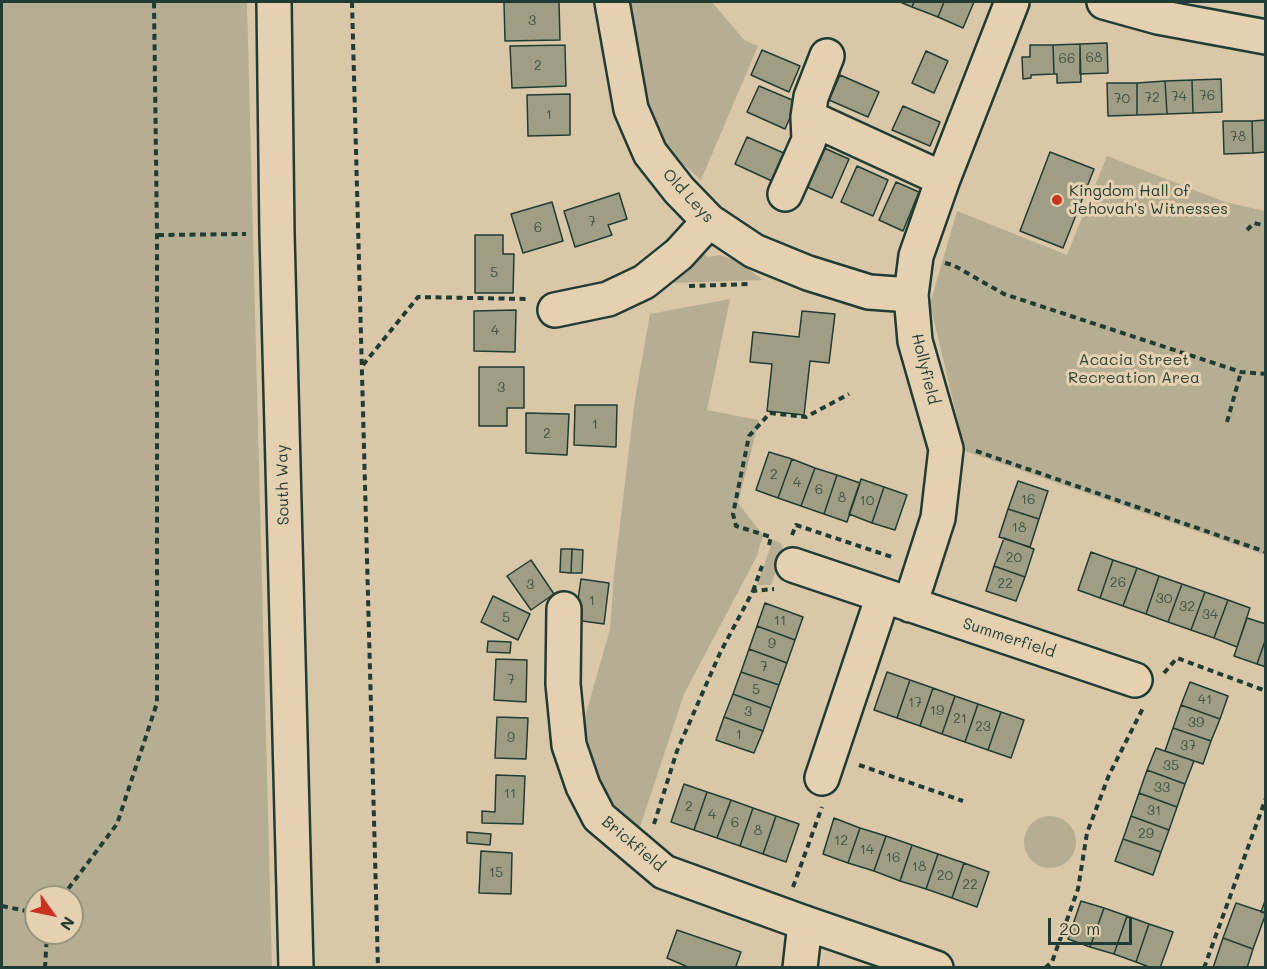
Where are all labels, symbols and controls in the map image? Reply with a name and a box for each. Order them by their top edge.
house number: 3 [528,13,536,29]
house number: 68 [1086,50,1102,66]
house number: 66 [1059,51,1075,67]
house number: 2 [534,58,542,74]
house number: 76 [1199,88,1215,104]
house number: 74 [1171,89,1187,105]
house number: 72 [1144,90,1160,106]
house number: 70 [1114,91,1130,107]
house number: 1 [546,107,552,123]
house number: 78 [1230,129,1246,145]
street label: Old Leys [658,165,718,227]
place label: Kingdom Hall of Jehovah's Witnesses [1069,181,1228,219]
marker: Kingdom Hall of Jehovah's Witnesses [1050,193,1064,207]
house number: 7 [588,214,596,230]
house number: 6 [534,220,542,236]
house number: 5 [490,265,498,281]
house number: 4 [491,323,499,339]
street label: Hollyfield [907,332,943,406]
park label: Acacia Street Recreation Area [1068,350,1200,388]
house number: 3 [497,380,505,396]
house number: 1 [592,417,598,433]
house number: 2 [543,426,551,442]
street label: South Way [273,444,293,526]
house number: 2 [770,467,778,483]
house number: 4 [793,475,801,491]
house number: 6 [815,482,823,498]
house number: 8 [838,490,846,506]
house number: 16 [1021,492,1035,508]
house number: 10 [860,493,874,509]
house number: 18 [1012,520,1026,536]
house number: 20 [1006,550,1022,566]
house number: 26 [1110,575,1126,591]
house number: 22 [997,576,1013,592]
house number: 3 [526,577,534,593]
house number: 30 [1156,591,1172,607]
house number: 1 [589,593,595,609]
house number: 32 [1179,599,1195,615]
house number: 34 [1202,607,1218,623]
house number: 5 [502,610,510,626]
house number: 11 [774,613,786,629]
street label: Summerfield [960,614,1058,662]
house number: 9 [768,636,776,652]
house number: 7 [760,659,768,675]
house number: 7 [507,672,515,688]
house number: 5 [752,682,760,698]
house number: 41 [1198,692,1212,708]
house number: 17 [908,695,922,711]
house number: 19 [930,703,944,719]
house number: 3 [744,704,752,720]
house number: 21 [953,711,967,727]
house number: 39 [1188,715,1204,731]
house number: 23 [975,719,991,735]
house number: 1 [736,727,742,743]
house number: 9 [507,730,515,746]
house number: 37 [1180,738,1196,754]
house number: 35 [1163,758,1179,774]
house number: 33 [1154,780,1170,796]
house number: 11 [504,786,516,802]
house number: 2 [685,799,693,815]
house number: 31 [1147,803,1161,819]
house number: 4 [708,807,716,823]
street label: Brickfield [598,812,668,876]
house number: 6 [731,815,739,831]
house number: 8 [754,823,762,839]
house number: 29 [1138,826,1154,842]
house number: 12 [834,833,848,849]
house number: 14 [860,842,874,858]
house number: 16 [886,850,900,866]
house number: 18 [912,859,926,875]
house number: 15 [489,865,503,881]
house number: 20 [937,868,953,884]
house number: 22 [962,877,978,893]
north arrow [24,885,84,945]
scale bar [1051,906,1135,944]
text: N [56,913,80,935]
text: 20 m [1059,916,1100,940]

